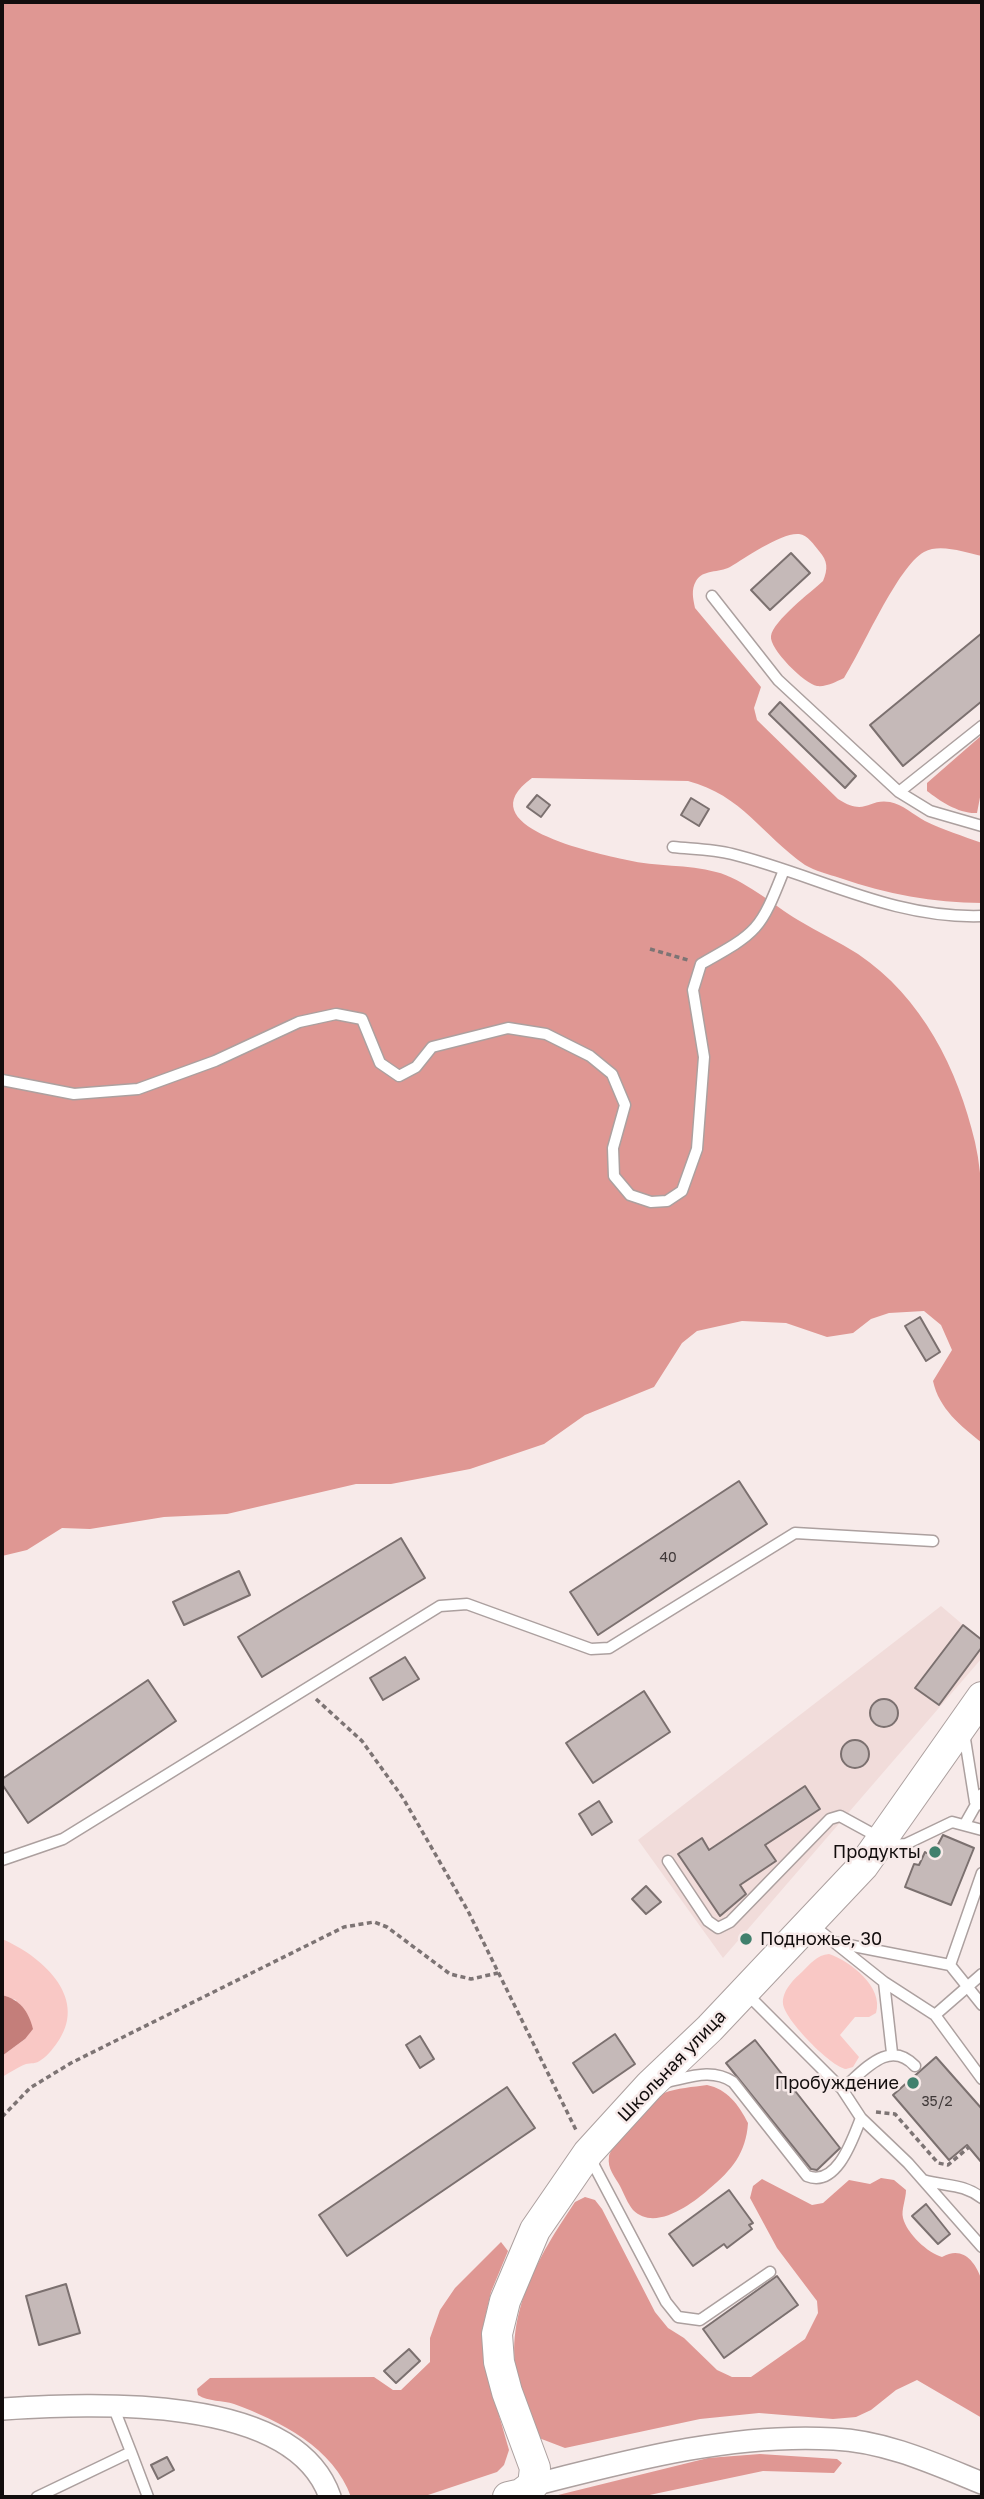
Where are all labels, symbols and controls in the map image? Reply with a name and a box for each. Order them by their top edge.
house number: 40 [659,1550,677,1566]
place label: Продукты [833,1841,921,1863]
marker: Продукты [927,1844,943,1860]
place label: Подножье, 30 [760,1928,882,1950]
marker: Подножье, 30 [738,1931,754,1947]
street label: Школьная улица [613,2006,731,2126]
place label: Пробуждение [775,2072,899,2094]
marker: Пробуждение [905,2075,921,2091]
house number: 35/2 [921,2094,953,2110]

